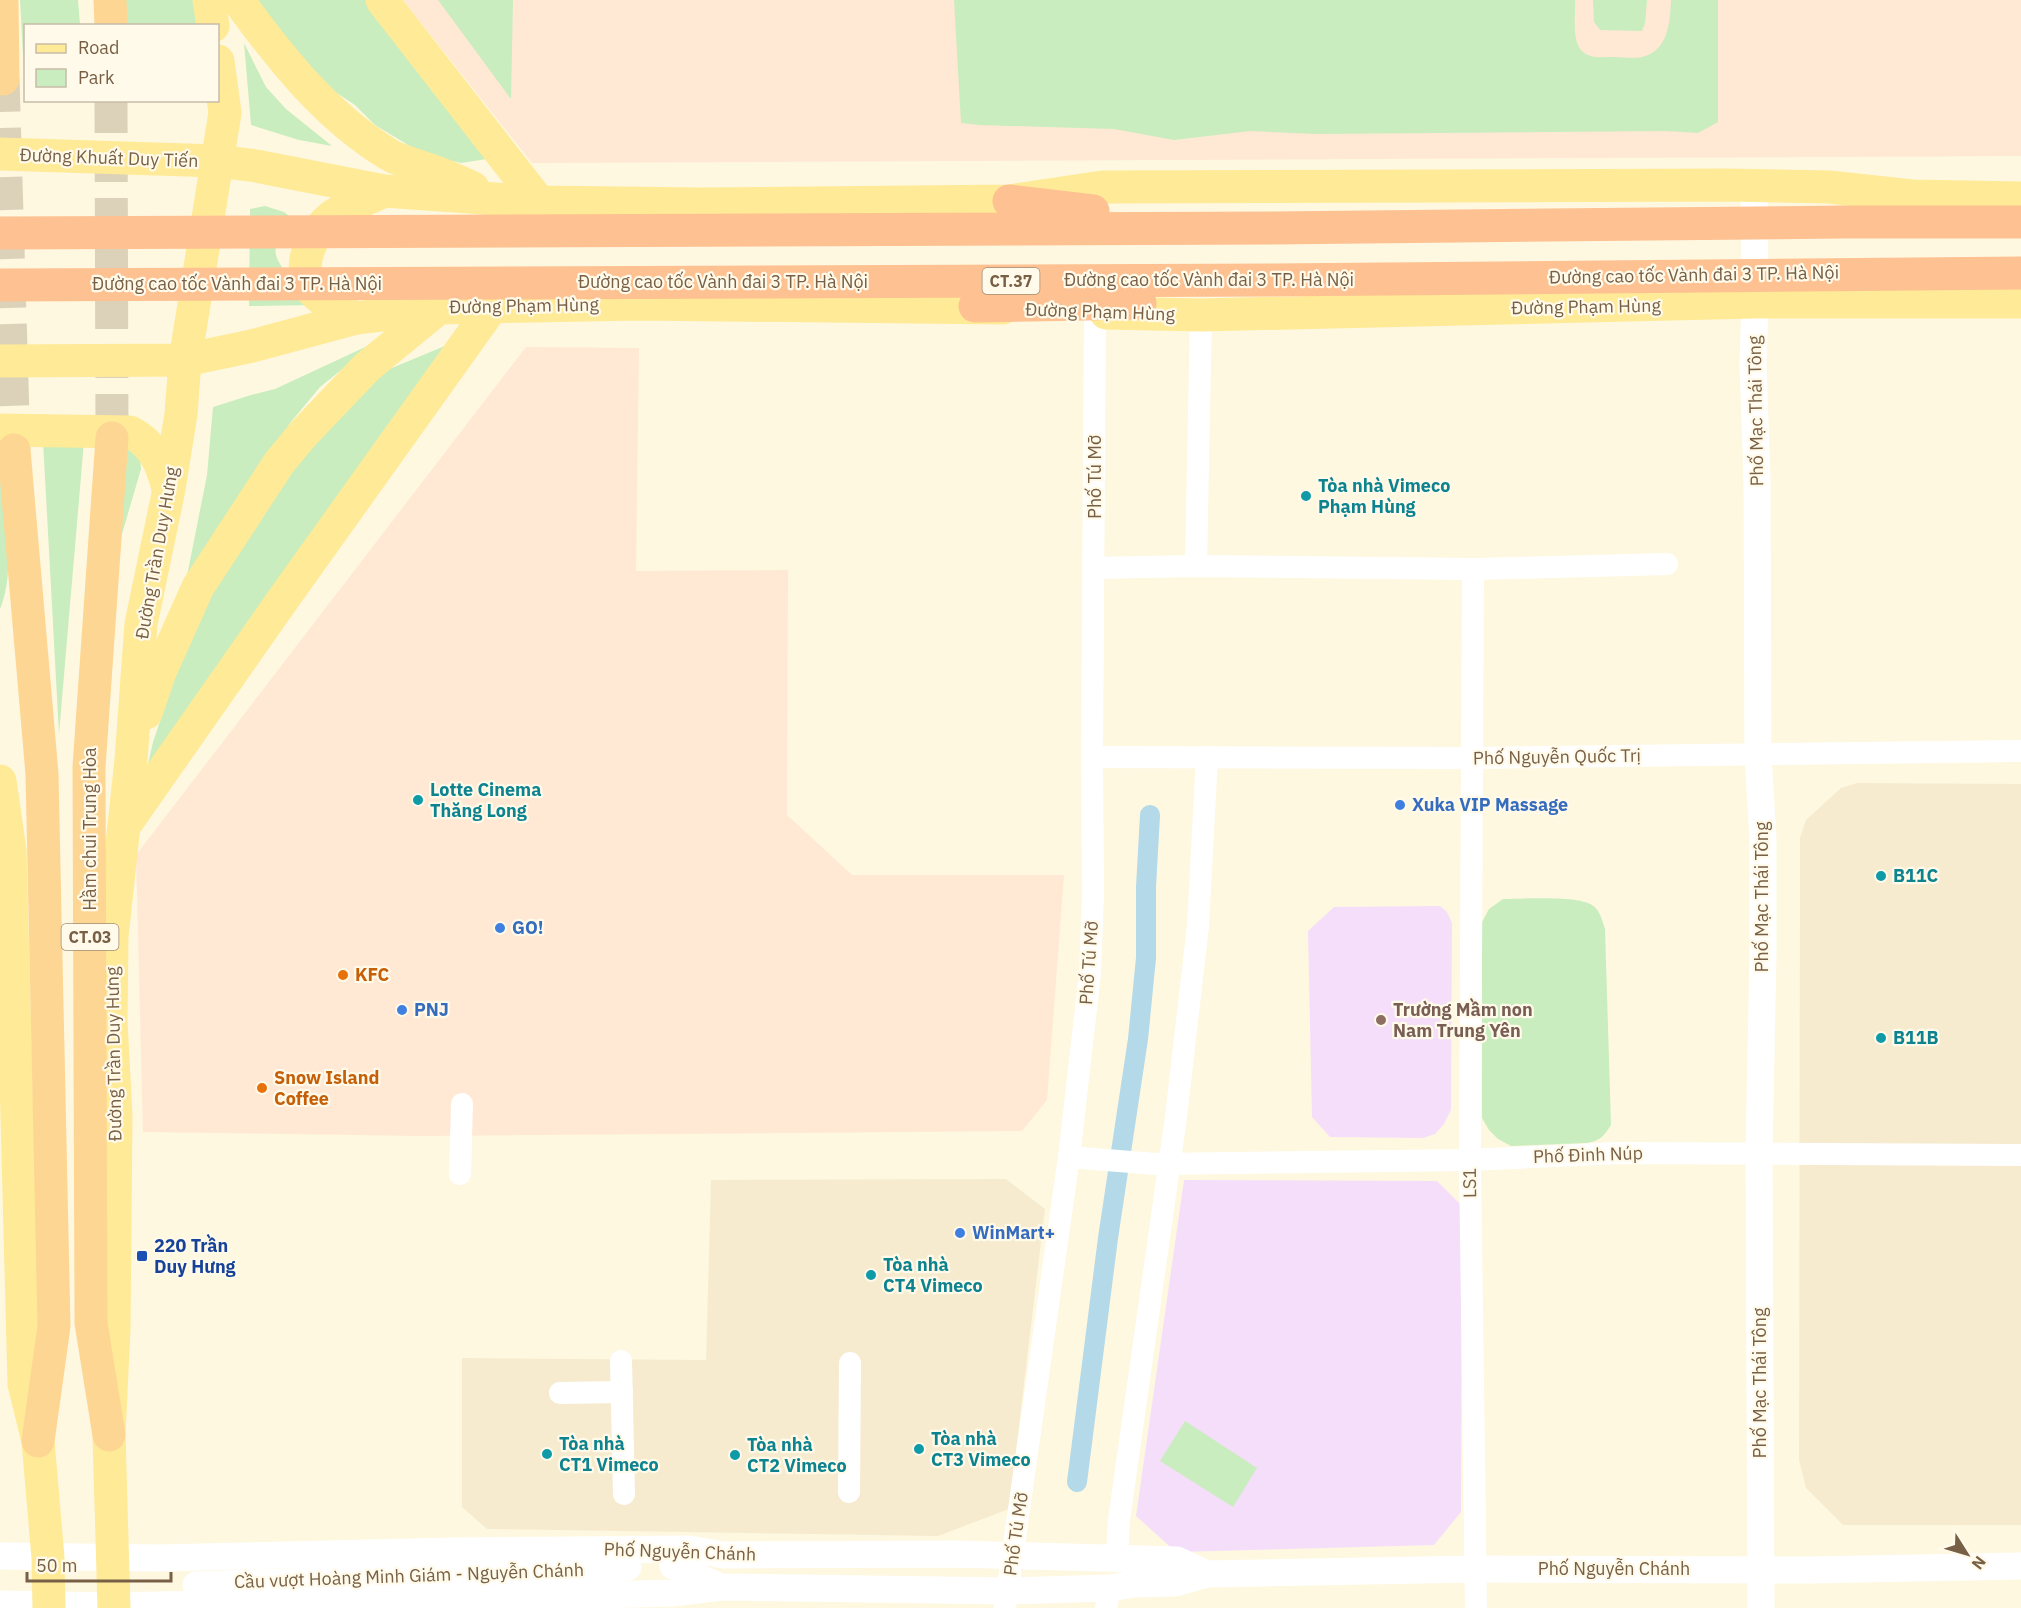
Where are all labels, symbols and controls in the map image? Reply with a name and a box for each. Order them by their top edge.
legend [24,24,219,102]
text: Road [78,36,119,59]
text: Park [78,66,115,89]
street label: Đường Khuất Duy Tiến [19,143,199,172]
street label: Đường cao tốc Vành đai 3 TP. Hà Nội [1549,260,1839,289]
road number: CT.37 [982,268,1040,294]
street label: Đường cao tốc Vành đai 3 TP. Hà Nội [1064,268,1354,291]
street label: Đường cao tốc Vành đai 3 TP. Hà Nội [578,270,868,293]
street label: Đường cao tốc Vành đai 3 TP. Hà Nội [92,272,382,295]
street label: Đường Phạm Hùng [449,293,600,318]
street label: Đường Phạm Hùng [1511,294,1662,319]
street label: Đường Phạm Hùng [1025,297,1176,326]
street label: Phố Mạc Thái Tông [1743,335,1768,487]
street label: Phố Tú Mỡ [1083,435,1106,519]
street label: Đường Trần Duy Hưng [130,464,183,641]
place label: Tòa nhà Vimeco Phạm Hùng [1318,474,1450,518]
marker: Tòa nhà Vimeco Phạm Hùng [1299,489,1313,503]
street label: Phố Nguyễn Quốc Trị [1473,744,1641,769]
street label: Hầm chui Trung Hòa [78,747,101,911]
place label: Lotte Cinema Thăng Long [430,778,541,822]
marker: Lotte Cinema Thăng Long [411,793,425,807]
place label: Xuka VIP Massage [1412,793,1568,816]
marker: Xuka VIP Massage [1393,798,1407,812]
street label: Phố Mạc Thái Tông [1750,821,1773,972]
place label: B11C [1893,864,1939,887]
marker: B11C [1874,869,1888,883]
place label: GO! [512,916,544,939]
street label: Phố Tú Mỡ [1074,920,1103,1006]
marker: GO! [493,921,507,935]
road number: CT.03 [62,924,118,950]
place label: KFC [355,963,390,986]
street label: Đường Trần Duy Hưng [100,966,127,1142]
marker: KFC [336,968,350,982]
place label: PNJ [414,998,449,1021]
place label: Trường Mầm non Nam Trung Yên [1393,998,1533,1042]
marker: PNJ [395,1003,409,1017]
marker: Trường Mầm non Nam Trung Yên [1374,1013,1388,1027]
place label: B11B [1893,1026,1939,1049]
marker: B11B [1874,1031,1888,1045]
place label: Snow Island Coffee [274,1066,379,1110]
marker: Snow Island Coffee [255,1081,269,1095]
street label: Phố Đinh Núp [1533,1141,1643,1168]
street label: LS1 [1458,1168,1481,1198]
place label: WinMart+ [972,1221,1055,1244]
marker: WinMart+ [953,1226,967,1240]
place label: 220 Trần Duy Hưng [154,1234,236,1278]
marker: 220 Trần Duy Hưng [135,1249,149,1263]
place label: Tòa nhà CT4 Vimeco [883,1253,983,1297]
marker: Tòa nhà CT4 Vimeco [864,1268,878,1282]
street label: Phố Mạc Thái Tông [1748,1307,1771,1458]
place label: Tòa nhà CT3 Vimeco [931,1427,1031,1471]
place label: Tòa nhà CT1 Vimeco [559,1432,659,1476]
place label: Tòa nhà CT2 Vimeco [747,1433,847,1477]
marker: Tòa nhà CT3 Vimeco [912,1442,926,1456]
marker: Tòa nhà CT1 Vimeco [540,1447,554,1461]
marker: Tòa nhà CT2 Vimeco [728,1448,742,1462]
street label: Phố Tú Mỡ [998,1491,1033,1577]
north arrow [1937,1524,1997,1584]
street label: Phố Nguyễn Chánh [603,1537,757,1566]
scale bar [27,1545,171,1583]
text: N [1968,1552,1990,1574]
text: 50 m [36,1554,78,1577]
street label: Phố Nguyễn Chánh [1538,1557,1690,1580]
street label: Cầu vượt Hoàng Minh Giám - Nguyễn Chánh [234,1558,584,1593]

